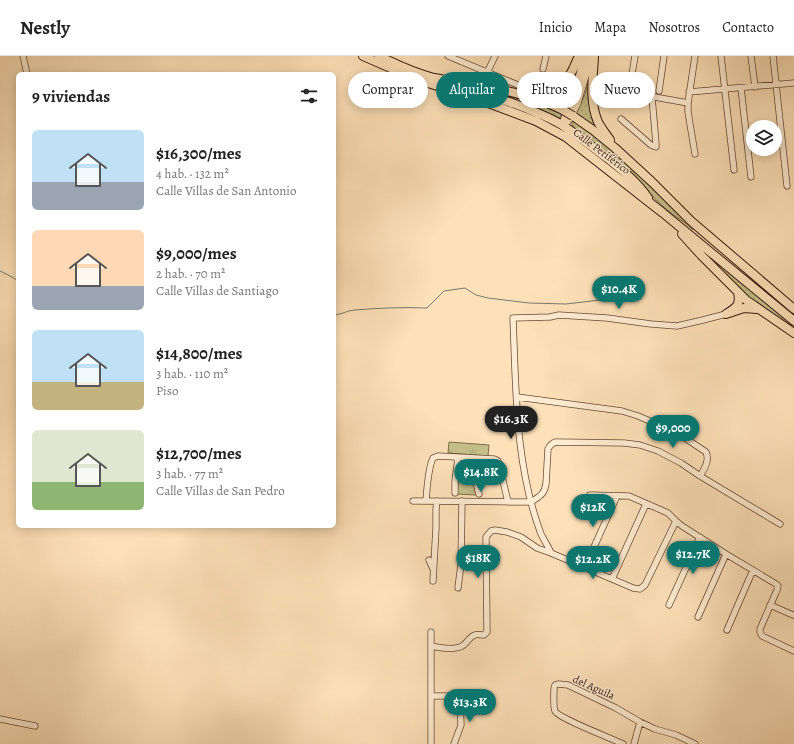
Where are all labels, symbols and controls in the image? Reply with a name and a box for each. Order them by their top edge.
text: Nestly [20,15,70,41]
text: Inicio [539,18,572,37]
text: Mapa [594,18,626,37]
text: Nosotros [648,18,700,37]
text: Contacto [722,18,774,37]
chip: Comprar [348,72,428,108]
chip: Alquilar [436,72,509,108]
chip: Filtros [517,72,582,108]
chip: Nuevo [590,72,655,108]
text: 9 viviendas [32,85,110,108]
icon: filters [298,85,320,107]
map controls [746,120,782,156]
button: layers [746,120,782,156]
street label: Calle Periférico [570,125,634,178]
text: $16,300/mes [156,142,242,165]
icon: home [64,146,112,194]
text: 4 hab. · 132 m² [156,165,229,182]
text: Calle Villas de San Antonio [156,182,296,199]
text: $9,000/mes [156,242,237,265]
icon: home [64,246,112,294]
text: 2 hab. · 70 m² [156,265,225,282]
pin: $10.4K [586,276,652,310]
text: $10.4K [601,280,637,297]
text: Calle Villas de Santiago [156,282,278,299]
text: $14,800/mes [156,342,242,365]
icon: home [64,346,112,394]
text: 3 hab. · 110 m² [156,365,228,382]
text: Piso [156,382,178,399]
pin: $16.3K [478,406,544,440]
text: $16.3K [494,410,528,427]
pin: $9,000 [640,415,706,449]
text: $9,000 [655,419,691,436]
text: $12,700/mes [156,442,242,465]
icon: home [64,446,112,494]
pin: $14.8K [448,459,514,493]
text: $14.8K [463,463,499,480]
text: 3 hab. · 77 m² [156,465,223,482]
text: Calle Villas de San Pedro [156,482,285,499]
pin: $12K [569,494,617,528]
text: $12K [580,498,606,515]
pin: $12.7K [660,541,726,575]
pin: $18K [454,545,502,579]
text: $12.7K [676,545,710,562]
pin: $12.2K [560,546,626,580]
text: $18K [465,549,491,566]
text: $12.2K [575,550,611,567]
street label: del Aguila [570,672,618,704]
pin: $13.3K [437,689,503,723]
text: $13.3K [453,693,487,710]

